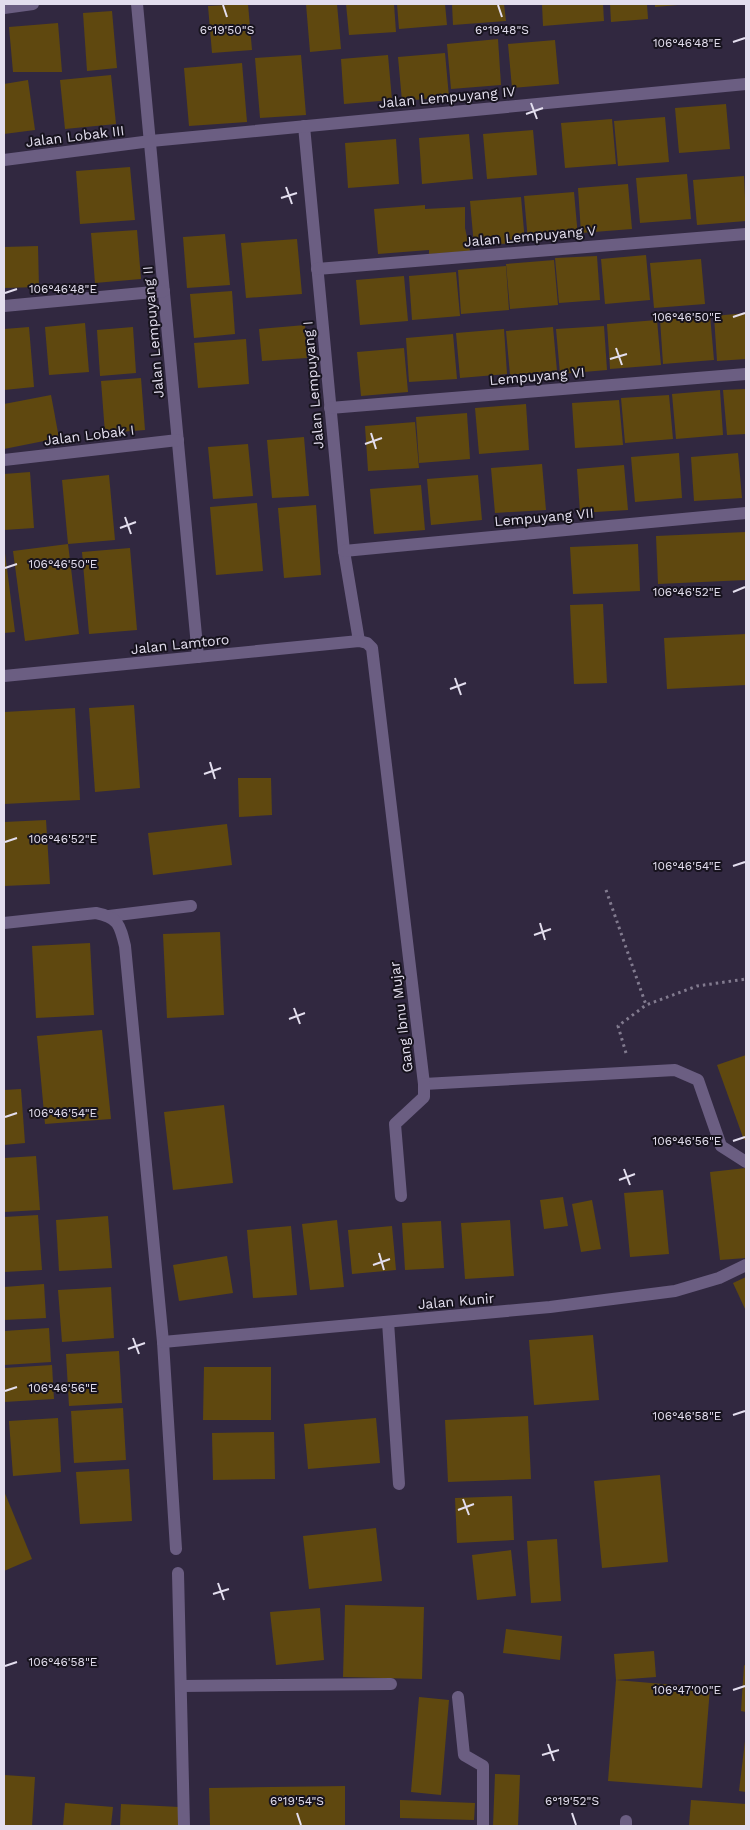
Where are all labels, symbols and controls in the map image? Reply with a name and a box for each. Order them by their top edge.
text: 6°19'50"S [200,23,254,37]
text: 6°19'48"S [475,23,529,37]
text: 106°46'48"E [653,36,721,50]
street label: Jalan Lempuyang IV [378,83,516,111]
street label: Jalan Lobak III [25,122,125,150]
street label: Jalan Lempuyang V [463,222,597,250]
street label: Jalan Lempuyang II [139,265,167,399]
text: 106°46'48"E [29,282,97,296]
text: 106°46'50"E [652,310,722,324]
street label: Jalan Lempuyang I [299,320,327,450]
street label: Lempuyang VI [489,364,585,388]
street label: Jalan Lobak I [43,422,135,448]
street label: Lempuyang VII [494,505,594,529]
text: 106°46'50"E [28,557,98,571]
text: 106°46'52"E [653,585,722,599]
street label: Jalan Lamtoro [130,631,230,657]
text: 106°46'52"E [29,832,98,846]
text: 106°46'54"E [653,859,721,873]
street label: Gang Ibnu Mujar [386,960,416,1073]
text: 106°46'54"E [29,1106,97,1120]
text: 106°46'56"E [653,1134,722,1148]
street label: Jalan Kunir [417,1290,495,1312]
text: 106°46'56"E [29,1381,98,1395]
text: 106°46'58"E [653,1409,722,1423]
text: 106°46'58"E [29,1655,98,1669]
text: 106°47'00"E [653,1683,722,1697]
text: 6°19'54"S [270,1794,324,1808]
text: 6°19'52"S [545,1794,599,1808]

